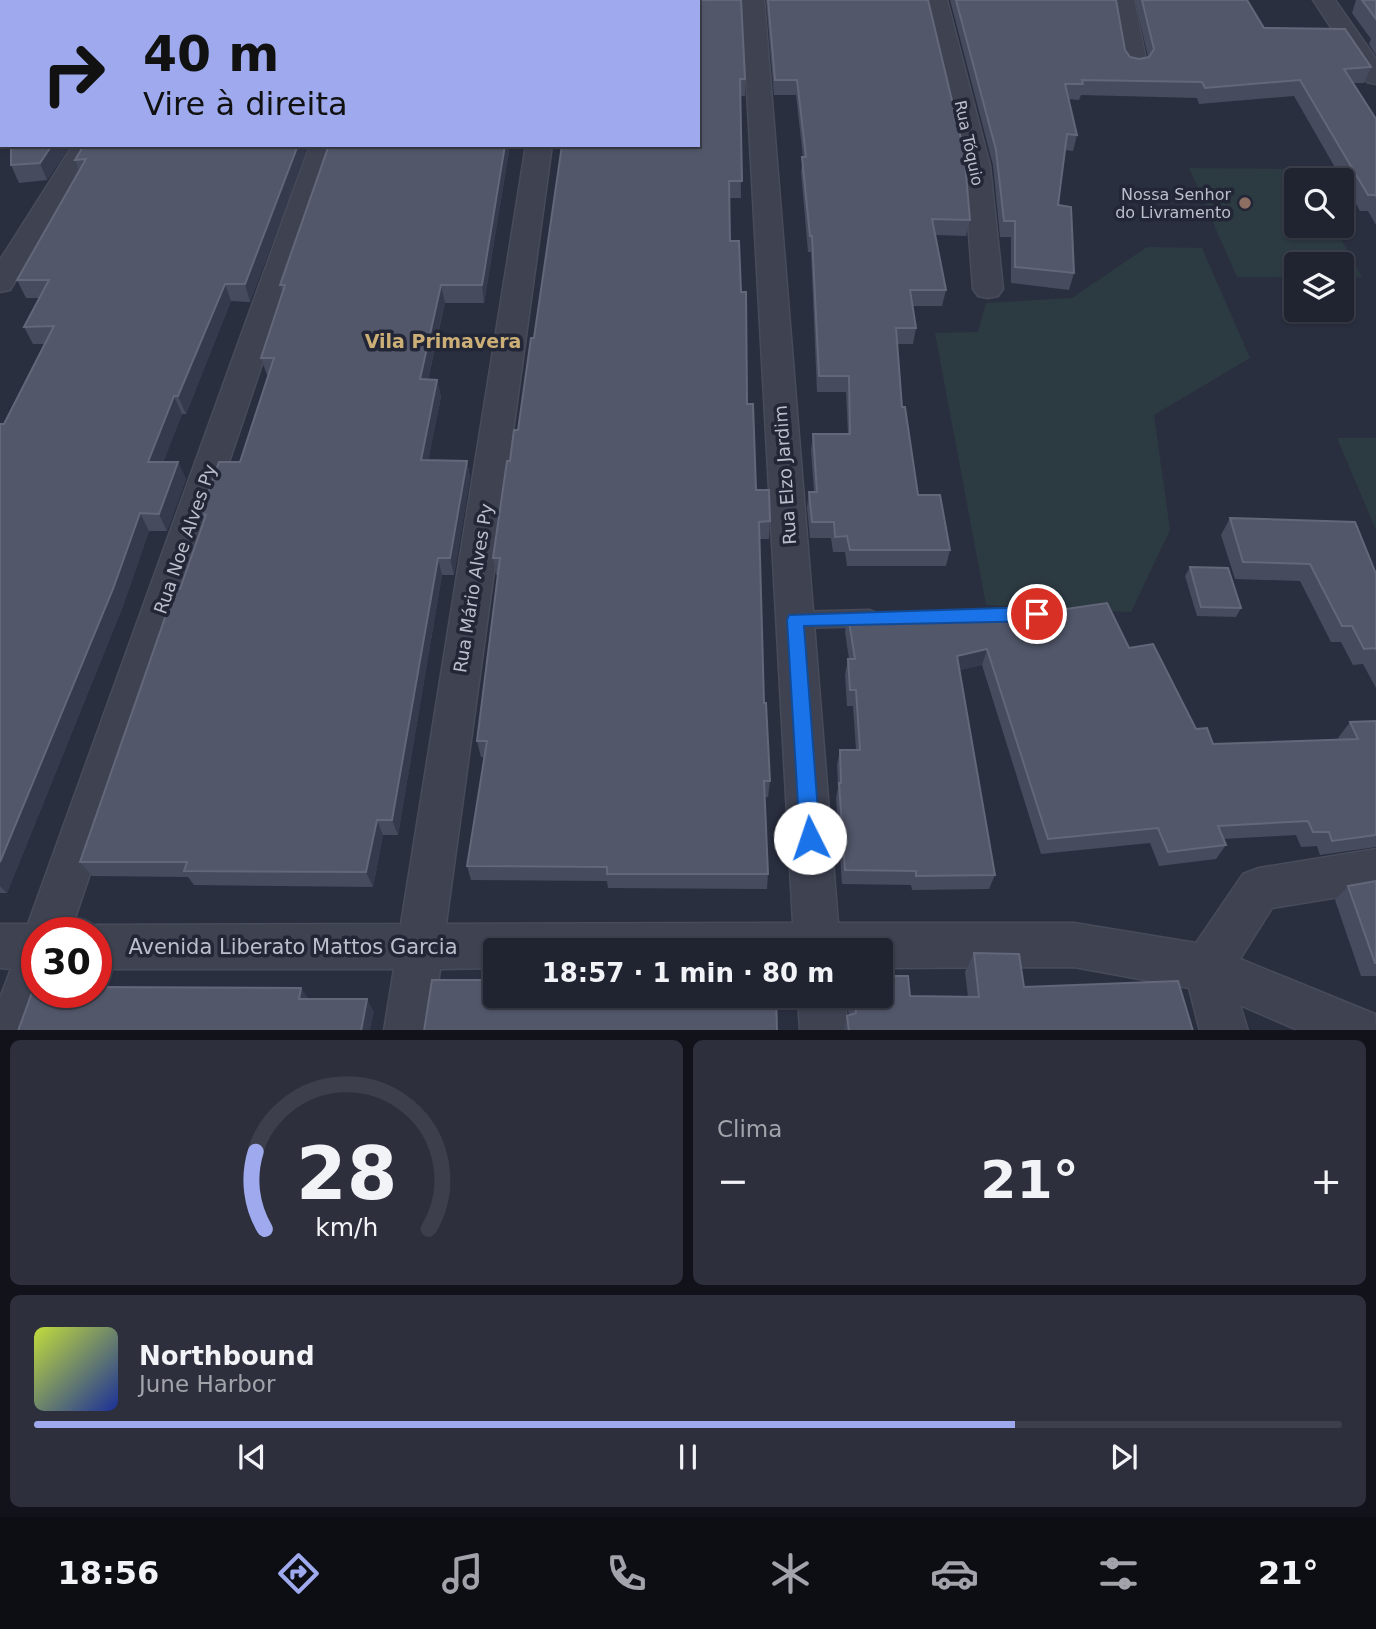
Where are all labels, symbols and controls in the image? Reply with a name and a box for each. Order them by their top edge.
text: 40 m [143,26,279,83]
icon: right [28,28,119,119]
text: Vire à direita [143,85,348,123]
street label: Rua Tóquio [951,99,987,187]
map controls [1284,168,1354,322]
button: search [1284,168,1354,238]
place label: Nossa Senhor do Livramento [1115,185,1231,222]
marker: Nossa Senhor do Livramento [1237,195,1253,211]
button: layers [1284,252,1354,322]
district label: Vila Primavera [365,330,521,352]
street label: Rua Elzo Jardim [770,405,800,545]
street label: Rua Noe Alves Py [150,461,221,617]
street label: Rua Mário Alves Py [449,501,497,674]
pin [1007,584,1067,644]
icon: arrive [1018,595,1056,633]
position arrow [773,801,847,875]
speed limit sign: 30 [21,917,112,1008]
street label: Avenida Liberato Mattos Garcia [128,935,458,959]
text: 18:57 · 1 min · 80 m [542,958,834,988]
text: Clima [717,1116,782,1142]
text: 28 [296,1131,397,1216]
text: 21° [980,1150,1079,1210]
text: − [717,1159,749,1203]
text: + [1310,1159,1342,1203]
text: km/h [315,1212,378,1241]
text: Northbound [139,1341,315,1371]
text: June Harbor [139,1371,275,1397]
icon: previous [233,1438,271,1476]
icon: pause [669,1438,707,1476]
icon: next [1105,1438,1143,1476]
icon: directions [274,1549,323,1598]
icon: music [438,1549,487,1598]
icon: phone [602,1549,651,1598]
icon: climate [766,1549,815,1598]
icon: car [930,1549,979,1598]
icon: filters [1094,1549,1143,1598]
text: 18:56 [57,1554,159,1592]
text: 21° [1258,1554,1318,1592]

